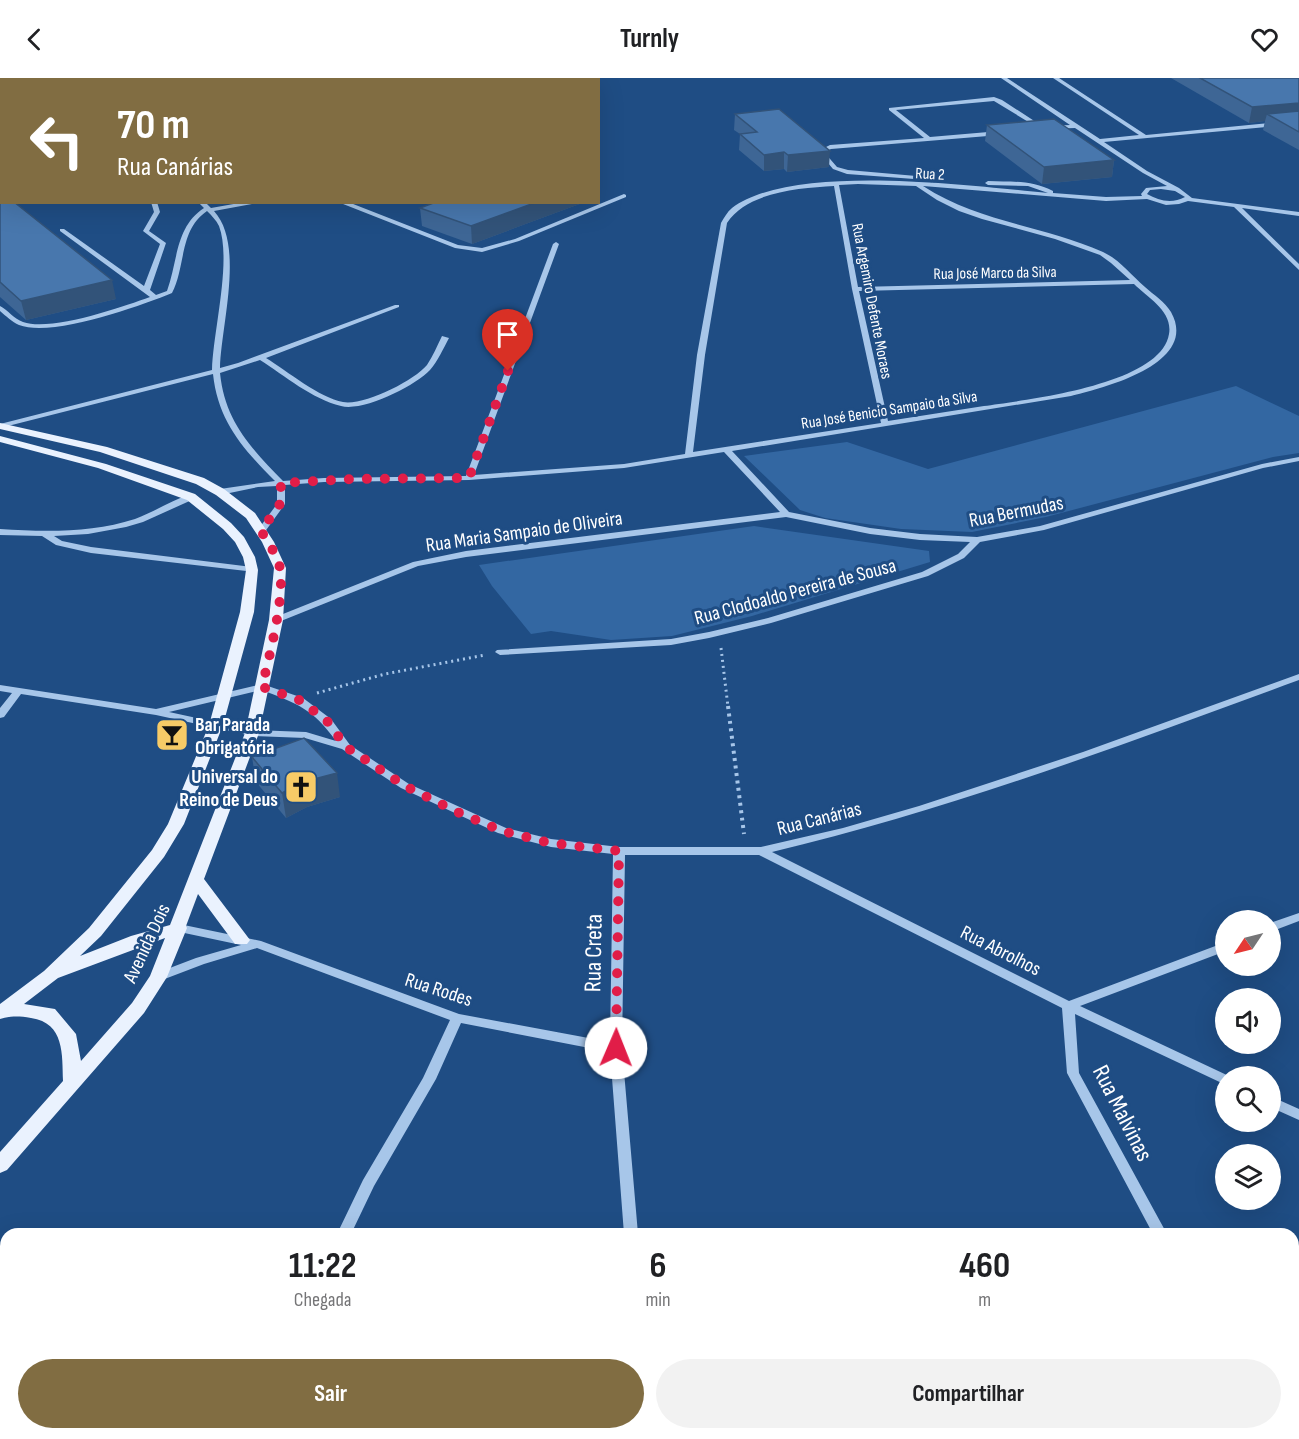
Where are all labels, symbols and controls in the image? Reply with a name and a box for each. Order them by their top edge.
icon: back [18,23,51,56]
text: Turnly [620,23,679,55]
icon: heart [1248,23,1281,56]
text: 70 m [117,100,190,151]
icon: left [18,102,96,180]
text: Rua Canárias [117,151,233,183]
street label: Rua 2 [915,164,945,185]
street label: Rua Argemiro Defente Moraes [847,222,896,381]
street label: Rua José Marco da Silva [933,263,1057,284]
pin [482,309,533,371]
icon: arrive [491,318,524,351]
street label: Rua José Benicio Sampaio da Silva [800,387,979,434]
street label: Rua Bermudas [967,491,1065,533]
street label: Rua Maria Sampaio de Oliveira [424,506,624,558]
street label: Rua Clodoaldo Pereira de Sousa [692,554,899,630]
place label: Bar Parada Obrigatória [195,713,274,760]
bar icon: Bar Parada Obrigatória [154,717,190,753]
place label: Universal do Reino de Deus [179,765,278,812]
church icon: Universal do Reino de Deus [283,769,319,805]
street label: Rua Canárias [775,797,864,841]
street label: Avenida Dois [118,900,176,988]
north arrow [1215,910,1281,976]
map controls [1215,910,1281,1210]
street label: Rua Creta [578,914,609,992]
street label: Rua Abrolhos [956,920,1045,981]
street label: Rua Rodes [402,968,475,1012]
button: sound [1215,988,1281,1054]
position arrow [584,1016,648,1080]
street label: Rua Malvinas [1086,1060,1159,1166]
button: search [1215,1066,1281,1132]
button: layers [1215,1144,1281,1210]
text: 11:22 [289,1245,357,1288]
text: 6 [649,1245,666,1288]
text: 460 [959,1245,1010,1288]
text: Chegada [294,1288,352,1312]
text: min [645,1288,671,1312]
text: m [978,1288,991,1312]
button: Sair [18,1359,644,1428]
button: Compartilhar [656,1359,1281,1428]

